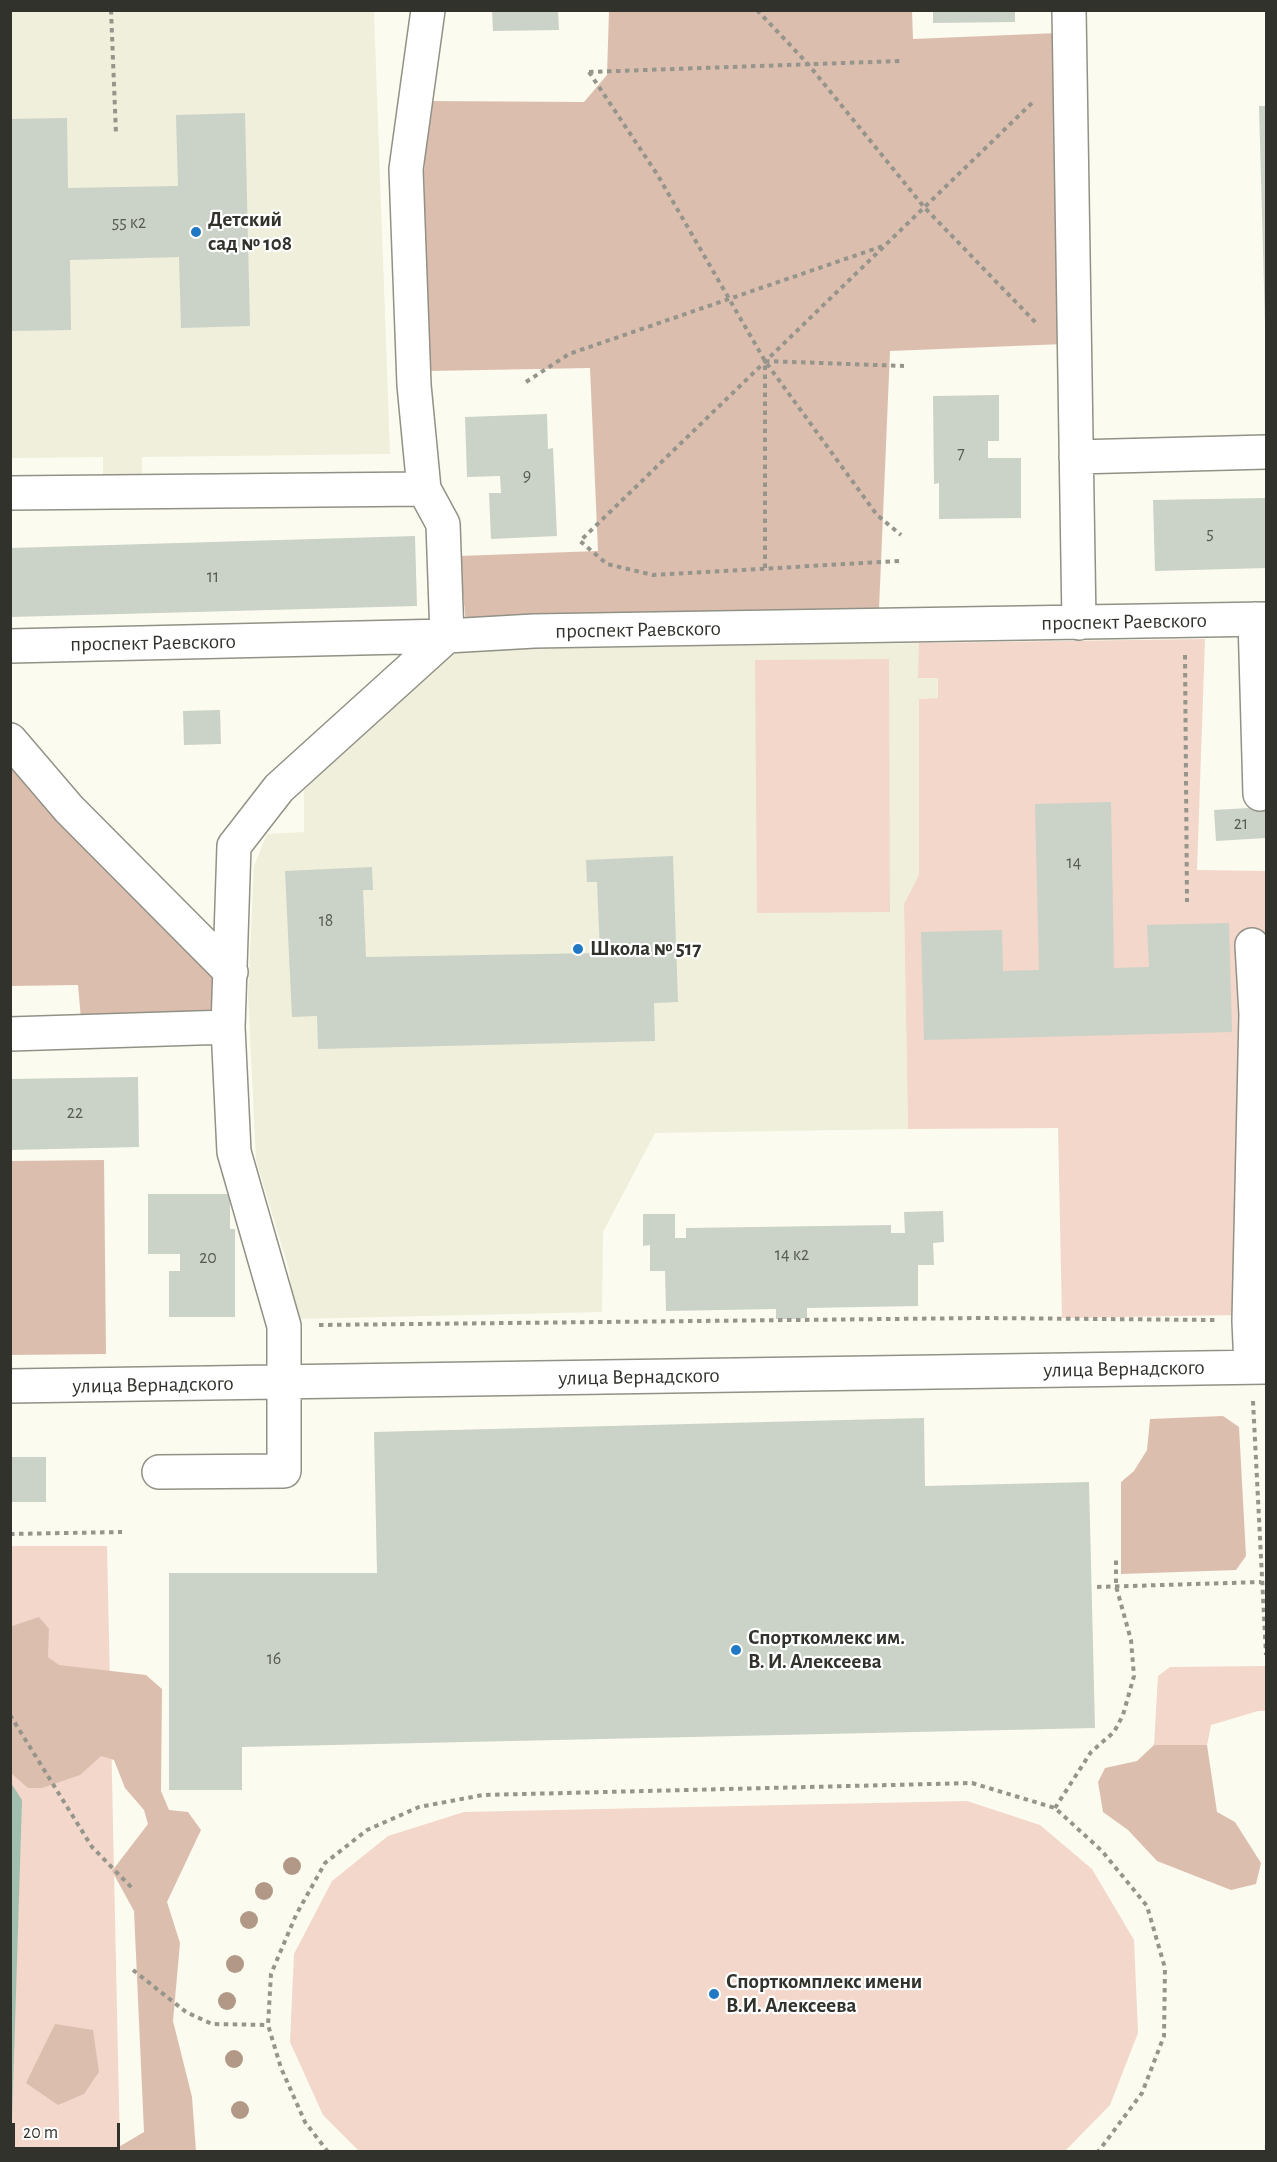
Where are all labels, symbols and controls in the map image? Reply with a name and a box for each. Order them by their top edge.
place label: Детский сад № 108 [208,207,292,257]
house number: 55 к2 [112,212,146,234]
marker: Детский сад № 108 [189,225,203,239]
house number: 7 [957,443,965,465]
house number: 9 [523,465,531,487]
house number: 5 [1206,523,1214,545]
house number: 11 [207,566,219,588]
street label: проспект Раевского [1041,608,1207,636]
street label: проспект Раевского [555,616,721,644]
street label: проспект Раевского [70,629,236,657]
house number: 21 [1234,813,1248,835]
house number: 14 [1067,852,1081,874]
house number: 18 [319,910,333,932]
place label: Школа № 517 [590,936,701,962]
marker: Школа № 517 [571,942,585,956]
house number: 22 [67,1102,83,1124]
house number: 14 к2 [775,1244,809,1266]
house number: 20 [199,1247,217,1269]
street label: улица Вернадского [1043,1355,1205,1383]
street label: улица Вернадского [558,1363,720,1391]
street label: улица Вернадского [72,1371,234,1399]
place label: Спорткомлекс им. В. И. Алексеева [748,1625,905,1675]
marker: Спорткомлекс им. В. И. Алексеева [729,1643,743,1657]
house number: 16 [267,1648,281,1670]
place label: Спорткомплекс имени В.И. Алексеева [726,1969,922,2019]
marker: Спорткомплекс имени В.И. Алексеева [707,1987,721,2001]
scale bar [15,2111,123,2149]
text: 20 m [23,2124,58,2142]

